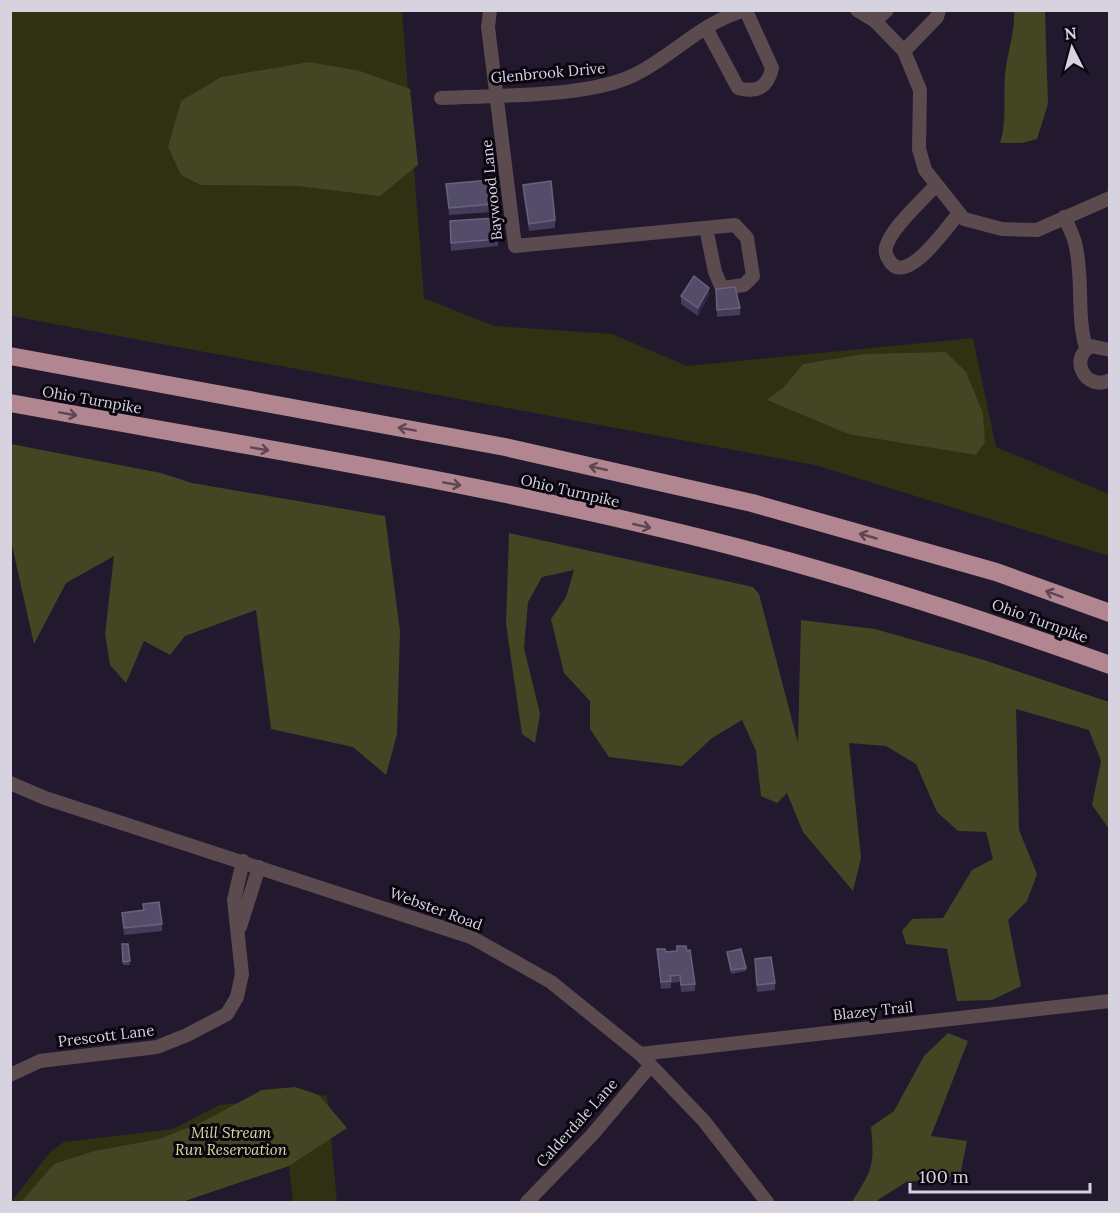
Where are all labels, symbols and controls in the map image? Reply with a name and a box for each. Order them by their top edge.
north arrow [1042,18,1102,78]
text: N [1063,22,1078,44]
street label: Glenbrook Drive [490,58,606,87]
street label: Baywood Lane [477,139,506,241]
street label: Ohio Turnpike [41,381,143,418]
one-way arrow [58,409,77,420]
one-way arrow [397,423,417,434]
one-way arrow [250,444,269,455]
one-way arrow [588,462,607,474]
street label: Ohio Turnpike [519,470,621,511]
one-way arrow [441,479,461,490]
one-way arrow [632,520,651,532]
one-way arrow [859,530,878,541]
one-way arrow [1046,587,1064,598]
street label: Ohio Turnpike [989,594,1091,647]
street label: Webster Road [387,883,485,934]
street label: Blazey Trail [832,997,914,1024]
street label: Prescott Lane [57,1020,155,1051]
street label: Calderdale Lane [532,1074,621,1171]
park label: Mill Stream Run Reservation [175,1123,288,1159]
scale bar [910,1156,1090,1194]
text: 100 m [919,1165,969,1188]

